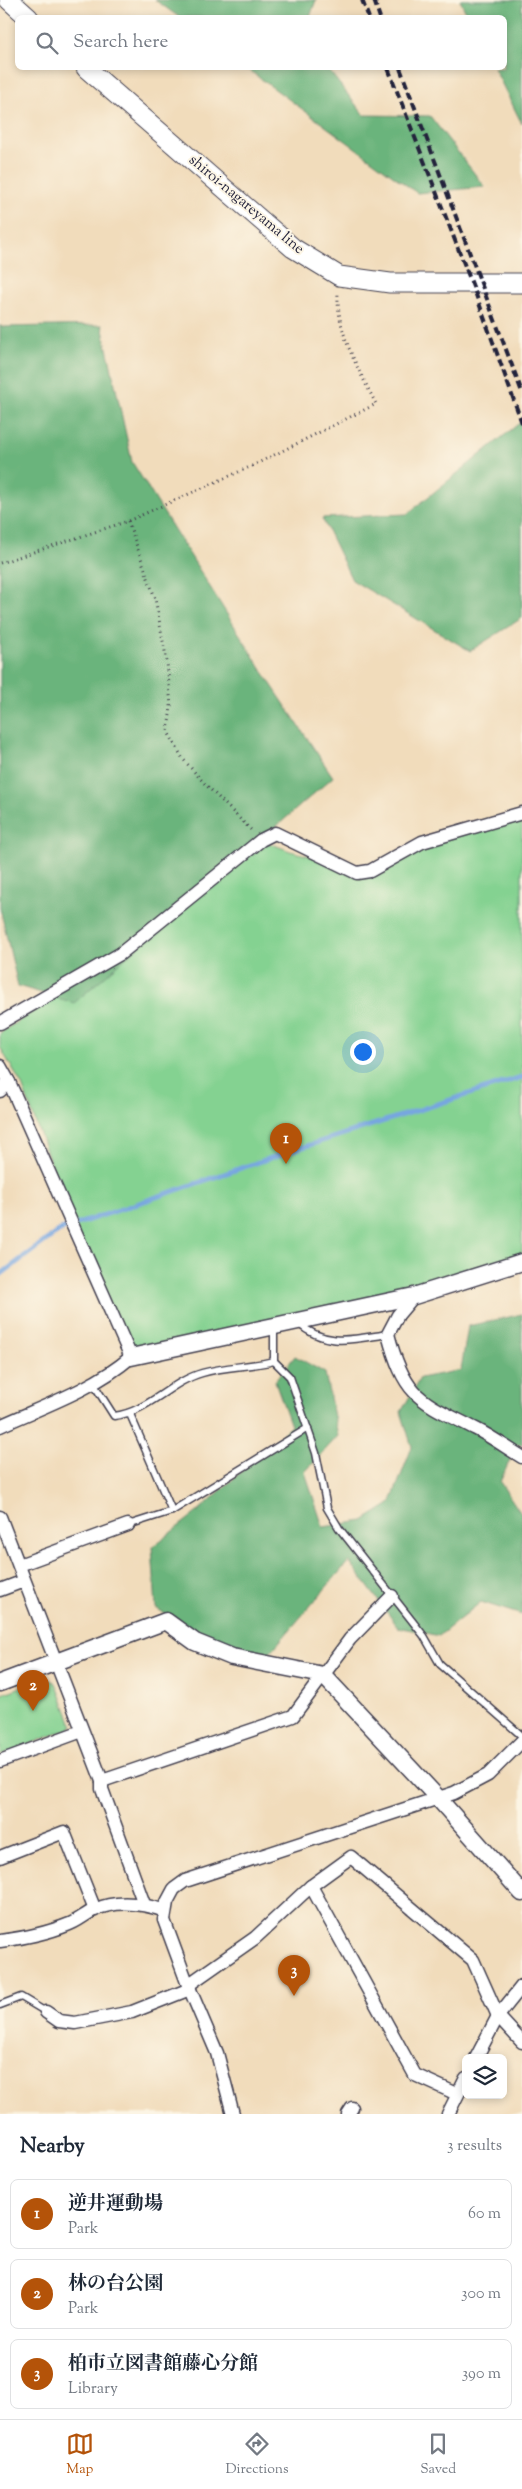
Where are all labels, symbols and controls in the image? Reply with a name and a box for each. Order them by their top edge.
search box [15,15,507,70]
icon: search [33,29,61,57]
text: Search here [73,29,168,56]
street label: shiroi-nagareyama line [184,150,308,260]
your location [350,1039,376,1065]
pin: 1 [270,1123,302,1164]
pin: 2 [17,1670,49,1711]
pin: 3 [278,1955,310,1996]
map controls [462,2054,507,2099]
button: layers [462,2054,507,2099]
text: Nearby [20,2132,85,2162]
text: 3 results [447,2135,502,2158]
text: 逆井運動場 [68,2191,163,2218]
text: 1 [34,2203,40,2226]
text: 60 m [468,2203,501,2226]
text: Park [68,2218,99,2241]
text: 林の台公園 [68,2271,163,2298]
text: 2 [33,2283,41,2306]
text: 300 m [461,2283,501,2306]
text: Park [68,2298,99,2321]
text: 柏市立図書館藤心分館 [68,2351,258,2378]
text: 3 [34,2363,40,2386]
text: 390 m [462,2363,501,2386]
text: Library [68,2378,118,2401]
tab: Map [66,2430,94,2480]
tab: Directions [225,2430,289,2480]
tab: Saved [420,2430,456,2480]

